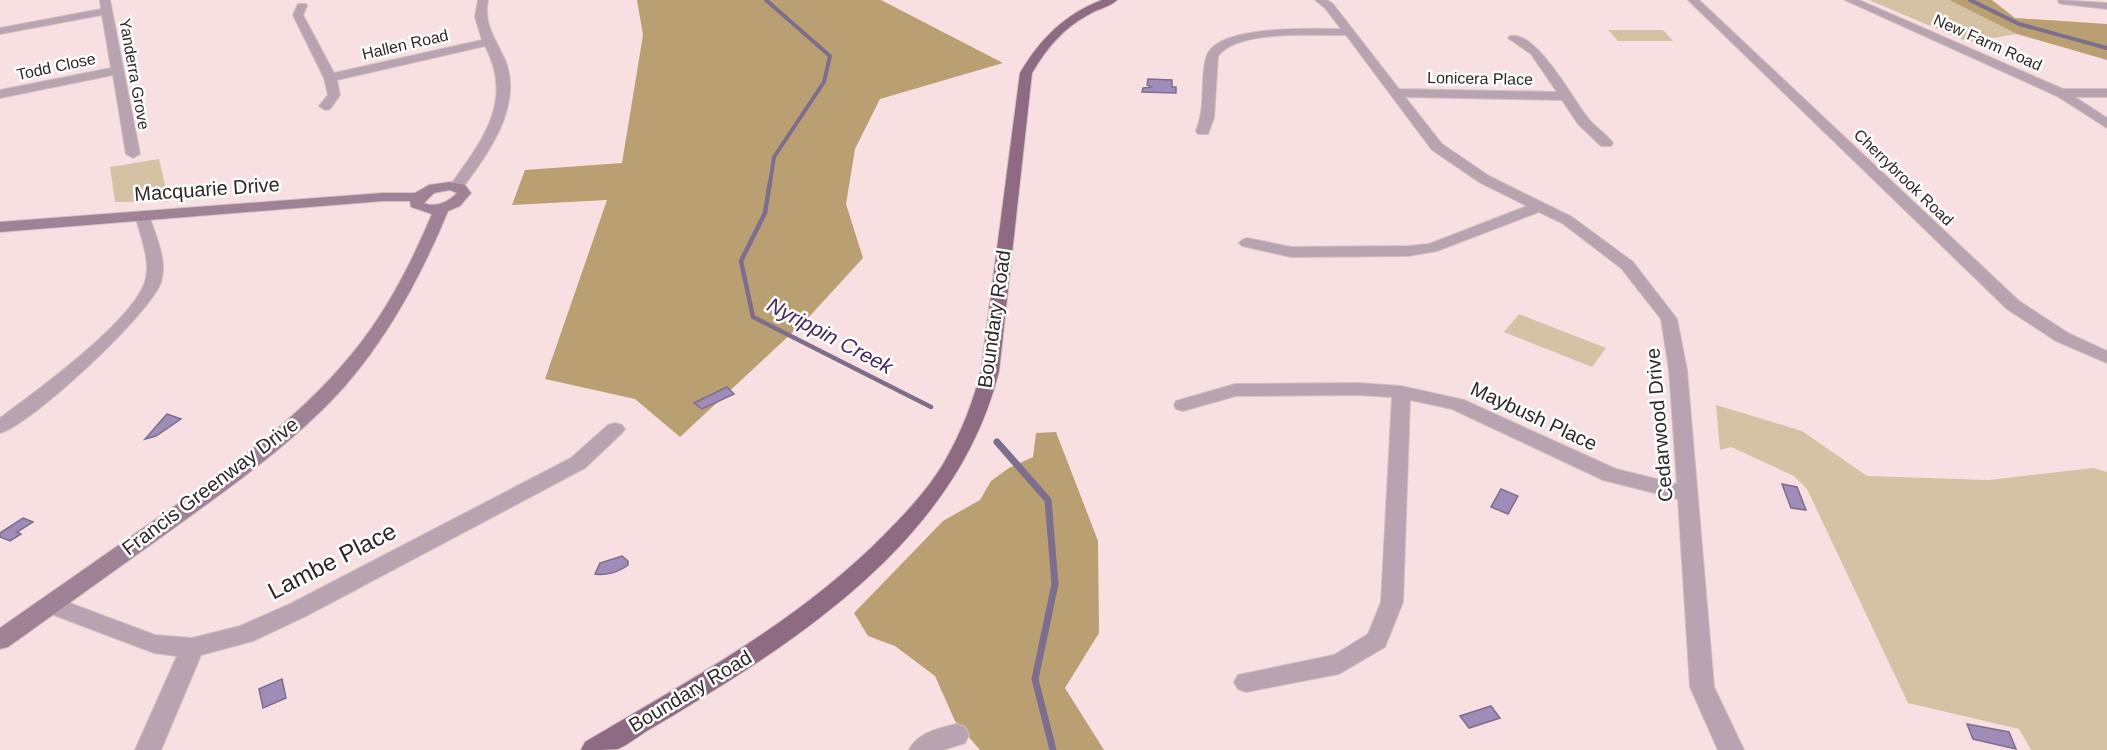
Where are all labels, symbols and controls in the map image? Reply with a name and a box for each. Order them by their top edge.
street label: New Farm Road [1931,11,2044,74]
street label: Yanderra Grove [116,17,153,131]
street label: Hallen Road [360,26,450,63]
street label: Todd Close [15,50,97,83]
street label: Lonicera Place [1427,69,1533,88]
street label: Cherrybrook Road [1851,126,1957,229]
street label: Macquarie Drive [134,173,280,205]
street label: Boundary Road [973,249,1015,389]
water label: Nyrippin Creek [764,293,898,379]
street label: Cedarwood Drive [1641,347,1677,503]
street label: Maybush Place [1467,377,1601,455]
street label: Francis Greenway Drive [118,413,302,559]
street label: Lambe Place [263,517,400,604]
street label: Boundary Road [625,646,755,736]

